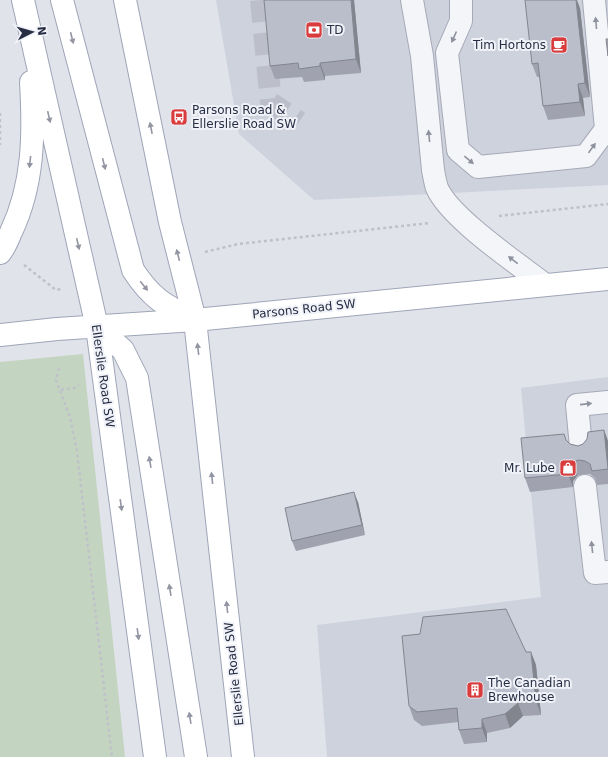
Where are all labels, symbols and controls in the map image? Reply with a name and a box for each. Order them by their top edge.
north arrow [12,12,52,52]
one-way arrow [593,17,599,29]
bank icon: TD [304,20,324,40]
place label: TD [326,23,344,37]
text: N [35,26,48,36]
one-way arrow [69,32,75,44]
one-way arrow [451,32,457,43]
cafe icon: Tim Hortons [549,35,569,55]
place label: Tim Hortons [472,38,546,52]
place label: Parsons Road & Ellerslie Road SW [192,103,296,131]
bus stop icon: Parsons Road & Ellerslie Road SW [169,107,189,127]
one-way arrow [47,111,53,124]
one-way arrow [148,122,154,134]
one-way arrow [426,130,433,142]
one-way arrow [588,142,596,153]
one-way arrow [27,156,34,168]
one-way arrow [464,156,475,165]
one-way arrow [102,158,108,170]
one-way arrow [76,238,82,250]
one-way arrow [175,249,181,261]
one-way arrow [508,256,519,264]
one-way arrow [140,281,149,292]
street label: Parsons Road SW [252,297,356,321]
street label: Ellerslie Road SW [89,323,117,429]
one-way arrow [195,342,201,355]
one-way arrow [580,401,592,407]
one-way arrow [147,456,153,468]
shop icon: Mr. Lube [558,458,578,478]
place label: Mr. Lube [504,461,555,475]
one-way arrow [209,472,216,484]
one-way arrow [117,499,124,511]
one-way arrow [589,541,595,553]
one-way arrow [167,584,173,596]
one-way arrow [224,601,230,613]
street label: Ellerslie Road SW [222,621,246,726]
one-way arrow [135,628,141,640]
place label: The Canadian Brewhouse [487,676,571,704]
building icon: The Canadian Brewhouse [465,680,485,700]
one-way arrow [187,712,193,725]

